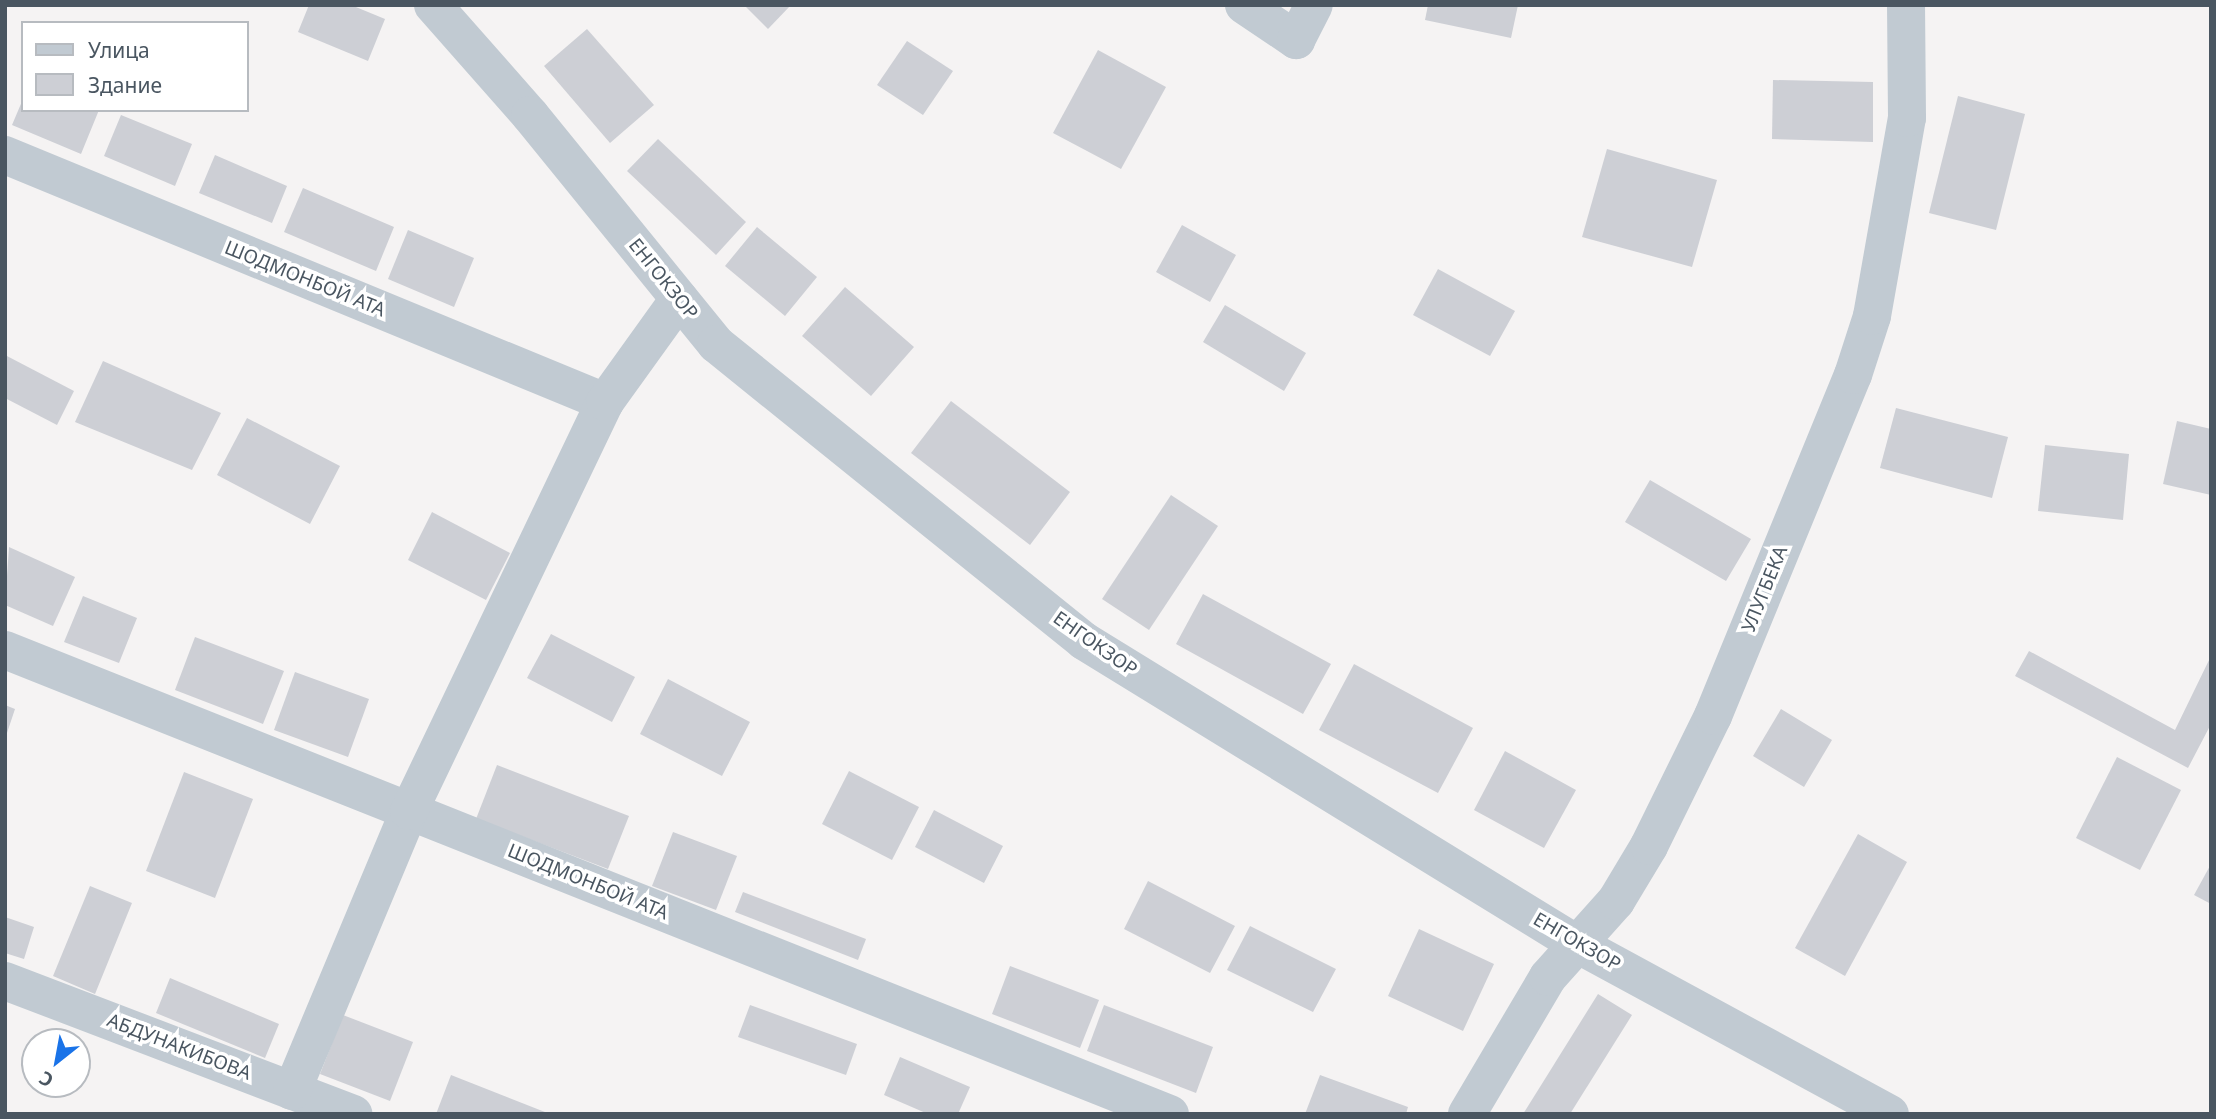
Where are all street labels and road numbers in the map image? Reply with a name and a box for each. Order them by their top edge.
street label: ЕНГОКЗОР [624,234,702,324]
street label: ШОДМОНБОЙ АТА [221,236,389,322]
street label: УЛУГБЕКА [1737,543,1793,635]
street label: ЕНГОКЗОР [1049,607,1141,681]
street label: ШОДМОНБОЙ АТА [504,839,672,925]
street label: ЕНГОКЗОР [1529,908,1625,976]
street label: АБДУНАКИБОВА [104,1009,254,1085]

